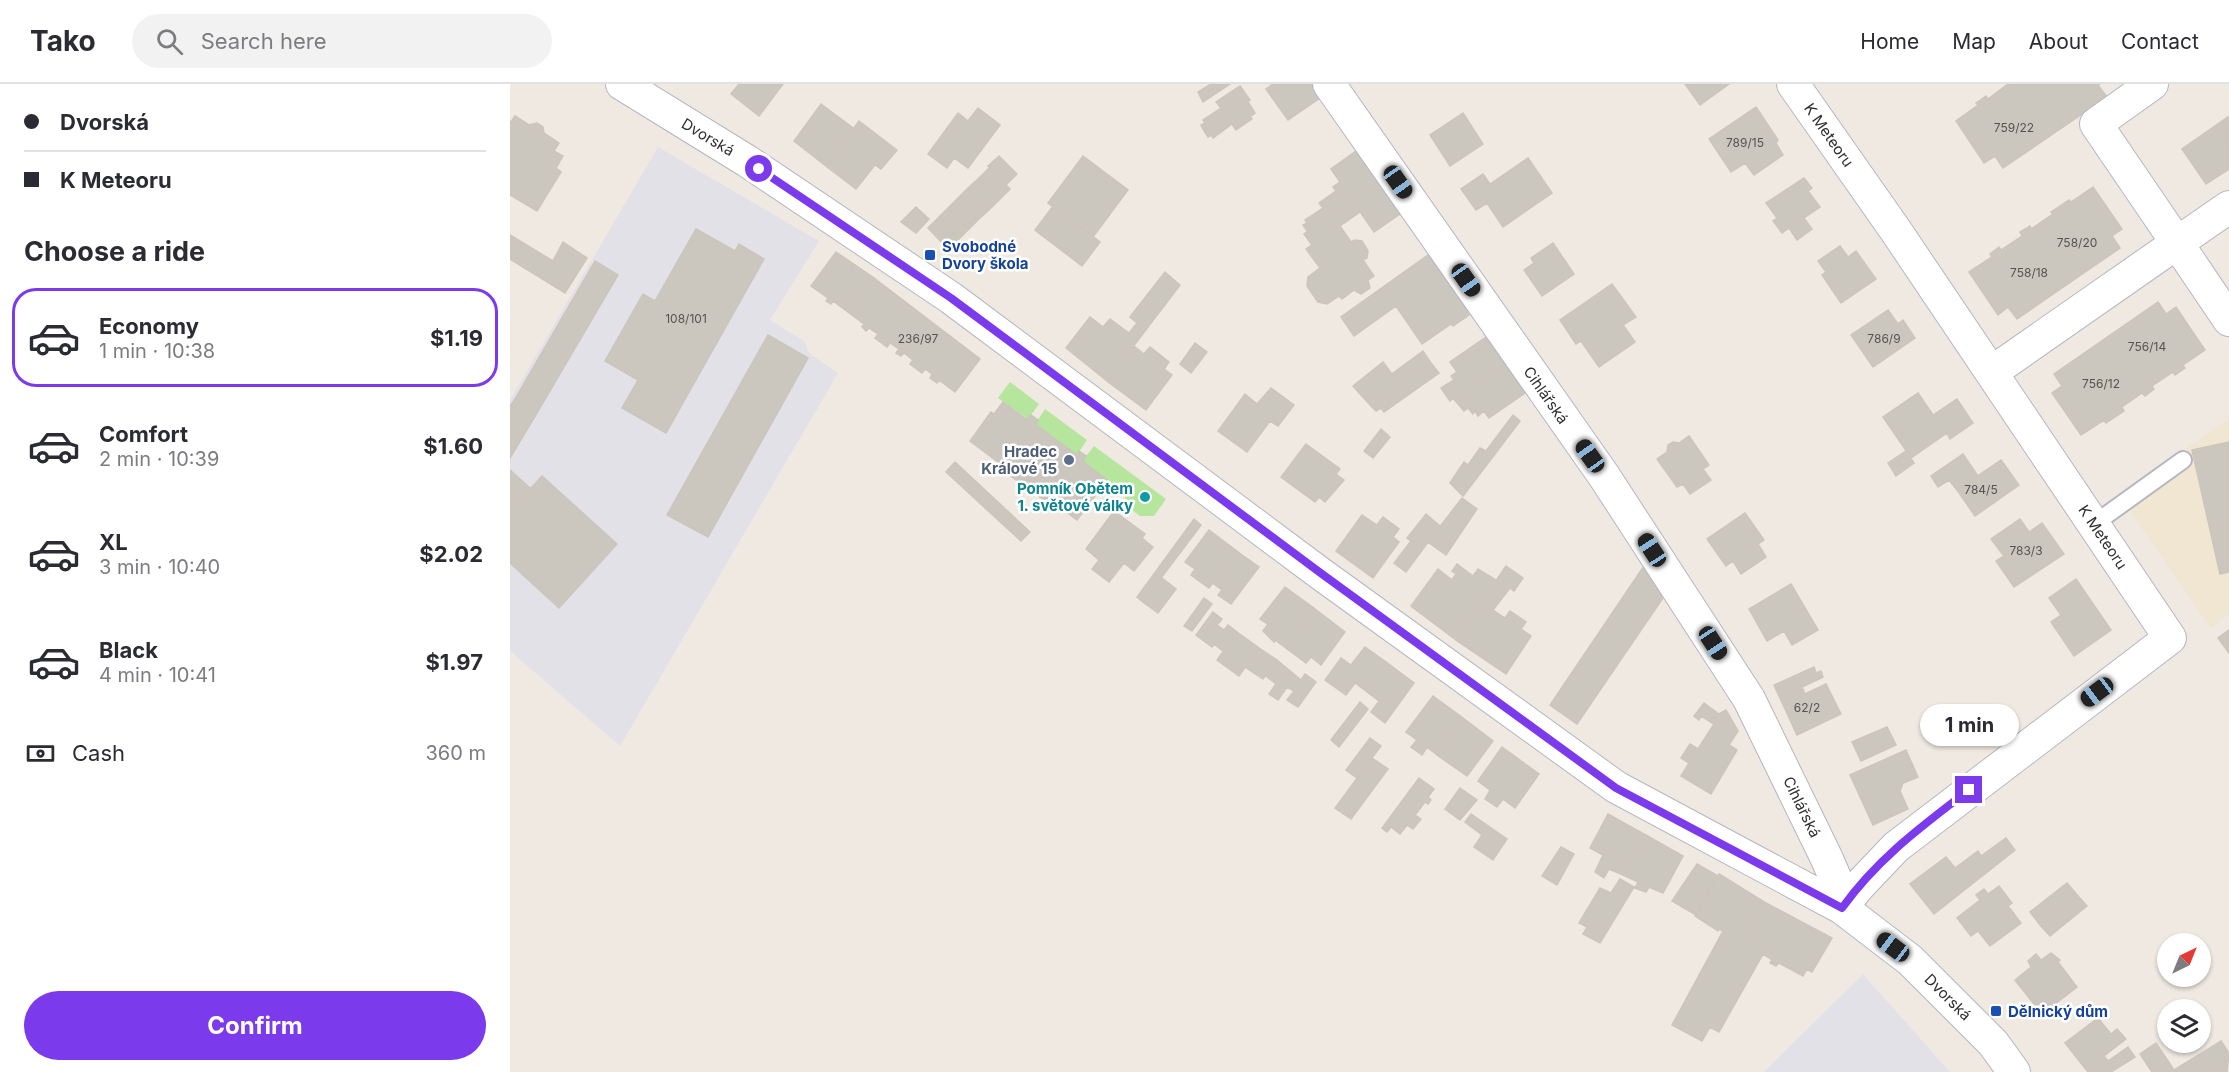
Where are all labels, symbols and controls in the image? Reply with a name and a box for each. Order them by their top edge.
search box [132,14,552,68]
text: Tako [30,24,96,58]
icon: search [153,25,186,58]
text: Search here [201,28,326,54]
text: Home [1860,29,1919,54]
text: Map [1952,29,1996,54]
text: About [2029,29,2088,54]
text: Contact [2121,29,2199,54]
street label: K Meteoru [1800,99,1858,171]
text: Dvorská [60,109,149,135]
street label: Dvorská [678,114,738,160]
house number: 759/22 [1994,120,2034,135]
house number: 789/15 [1726,135,1764,150]
route start [745,155,772,182]
car [1380,162,1416,202]
text: K Meteoru [60,167,172,193]
text: Choose a ride [24,235,205,268]
house number: 758/20 [2057,235,2097,250]
place label: Svobodné Dvory škola [942,237,1028,273]
marker: Svobodné Dvory škola [923,248,937,262]
car [1448,260,1484,300]
house number: 758/18 [2010,265,2048,280]
icon: car [27,311,81,365]
house number: 108/101 [665,311,707,326]
text: Economy [99,313,199,339]
text: $1.19 [430,325,483,351]
house number: 236/97 [898,331,938,346]
house number: 786/9 [1867,331,1901,346]
text: 1 min · 10:38 [99,339,215,363]
house number: 756/14 [2128,339,2166,354]
street label: Cihlářská [1519,363,1573,427]
house number: 756/12 [2082,376,2120,391]
icon: car [27,419,81,473]
text: Comfort [99,421,188,447]
text: $1.60 [423,433,483,459]
car [1572,436,1608,476]
place label: Hradec Králové 15 [981,442,1057,478]
text: 2 min · 10:39 [99,447,219,471]
marker: Hradec Králové 15 [1062,453,1076,467]
place label: Pomník Obětem 1. světové války [1017,479,1133,515]
house number: 784/5 [1964,482,1998,497]
marker: Pomník Obětem 1. světové války [1138,490,1152,504]
street label: K Meteoru [2075,501,2131,573]
icon: car [27,527,81,581]
text: XL [99,529,128,555]
car [1635,530,1669,570]
text: $2.02 [419,541,483,567]
house number: 783/3 [2009,543,2043,558]
text: 3 min · 10:40 [99,555,220,579]
car [1696,623,1730,663]
icon: car [27,635,81,689]
text: Black [99,637,158,663]
text: $1.97 [425,649,483,675]
text: 4 min · 10:41 [99,663,216,687]
car [2077,674,2117,710]
house number: 62/2 [1794,700,1820,715]
callout: 1 min [1920,703,2018,745]
text: 1 min [1945,713,1994,737]
icon: cash [24,737,57,770]
text: Cash [72,740,125,766]
text: 360 m [425,741,486,765]
street label: Cihlářská [1779,773,1825,841]
route end [1955,776,1982,803]
car [1873,929,1913,965]
north arrow [2157,933,2211,987]
map controls [2157,933,2211,1053]
street label: Dvorská [1921,970,1975,1024]
button: Confirm [24,991,486,1060]
button: layers [2157,999,2211,1053]
place label: Dělnický dům [2008,1002,2108,1021]
marker: Dělnický dům [1989,1004,2003,1018]

